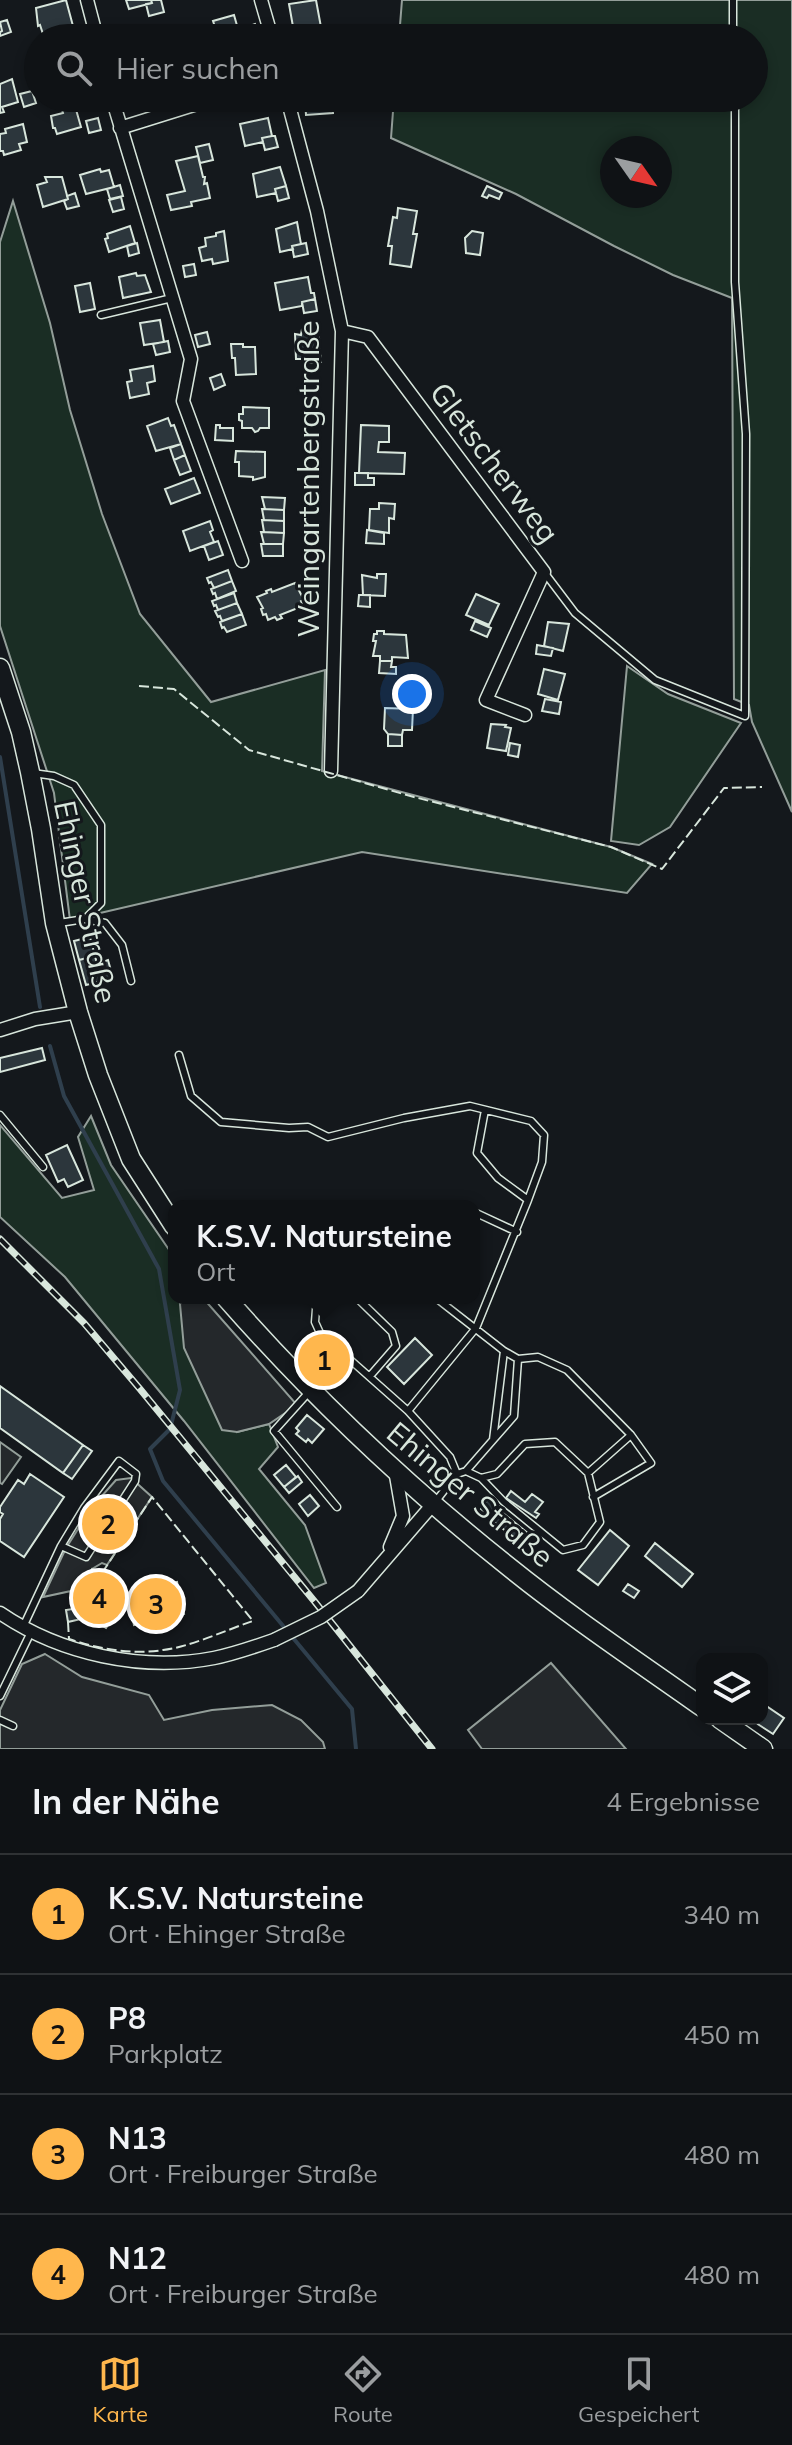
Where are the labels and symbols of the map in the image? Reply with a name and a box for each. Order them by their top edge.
north arrow [600,136,672,208]
street label: Weingartenbergstraße [289,320,327,638]
street label: Gletscherweg [422,374,568,550]
your location [392,674,432,714]
street label: Ehinger Straße [46,797,126,1007]
pin: 1 [298,1330,350,1390]
street label: Ehinger Straße [379,1413,562,1575]
pin: 2 [82,1494,134,1554]
pin: 4 [73,1568,125,1628]
pin: 3 [130,1574,182,1634]

